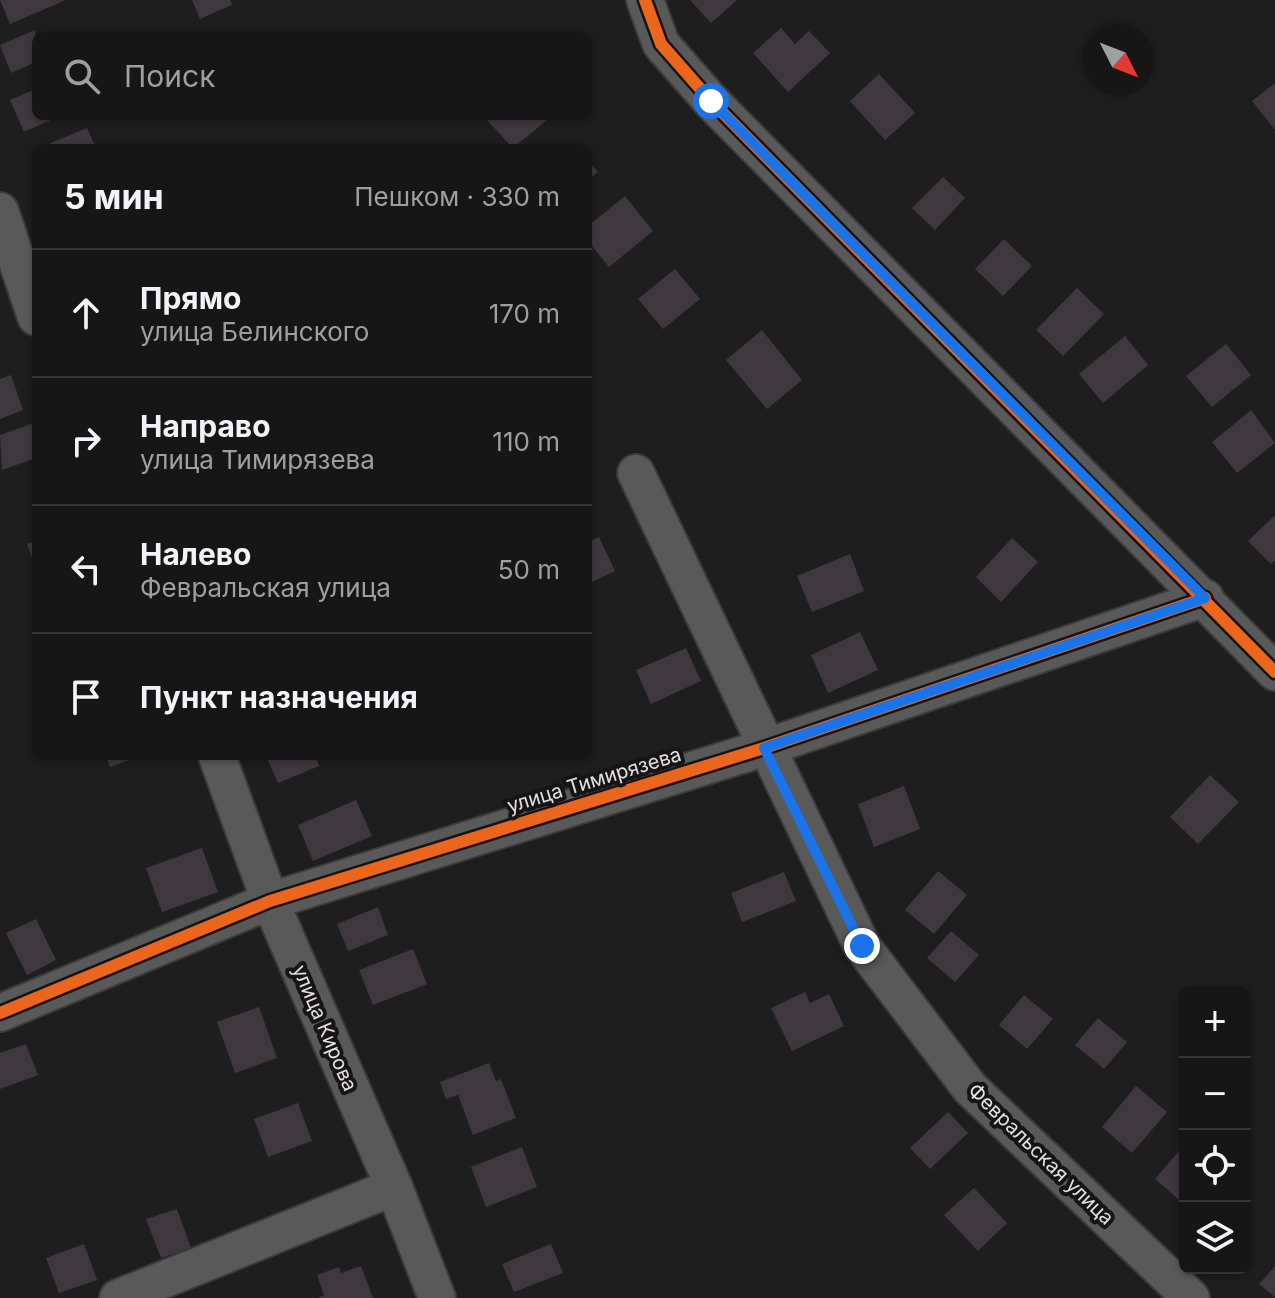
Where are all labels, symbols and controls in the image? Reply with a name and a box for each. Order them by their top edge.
north arrow [1083,24,1155,96]
search box [32,32,592,120]
icon: search [60,54,104,98]
text: Поиск [124,58,215,94]
route start [693,83,729,119]
text: 5 мин [64,176,164,217]
text: Пешком · 330 m [354,181,560,212]
text: Прямо [140,280,241,316]
icon: ahead [64,291,108,335]
text: 170 m [489,298,560,329]
text: улица Белинского [140,316,369,347]
text: Направо [140,408,271,444]
icon: right [64,419,108,463]
text: 110 m [492,426,560,457]
text: улица Тимирязева [140,444,375,475]
text: Налево [140,536,252,572]
icon: left [64,547,108,591]
text: 50 m [498,554,560,585]
text: Февральская улица [140,572,391,603]
icon: arrive [64,675,108,719]
text: Пункт назначения [140,679,418,715]
street label: улица Тимирязева [504,742,684,818]
route end [844,928,880,964]
street label: улица Кирова [288,961,362,1095]
map controls [1179,986,1251,1274]
button: + [1179,986,1251,1058]
button: − [1179,1058,1251,1130]
street label: Февральская улица [963,1078,1119,1230]
button: locate [1179,1130,1251,1202]
button: layers [1179,1202,1251,1274]

